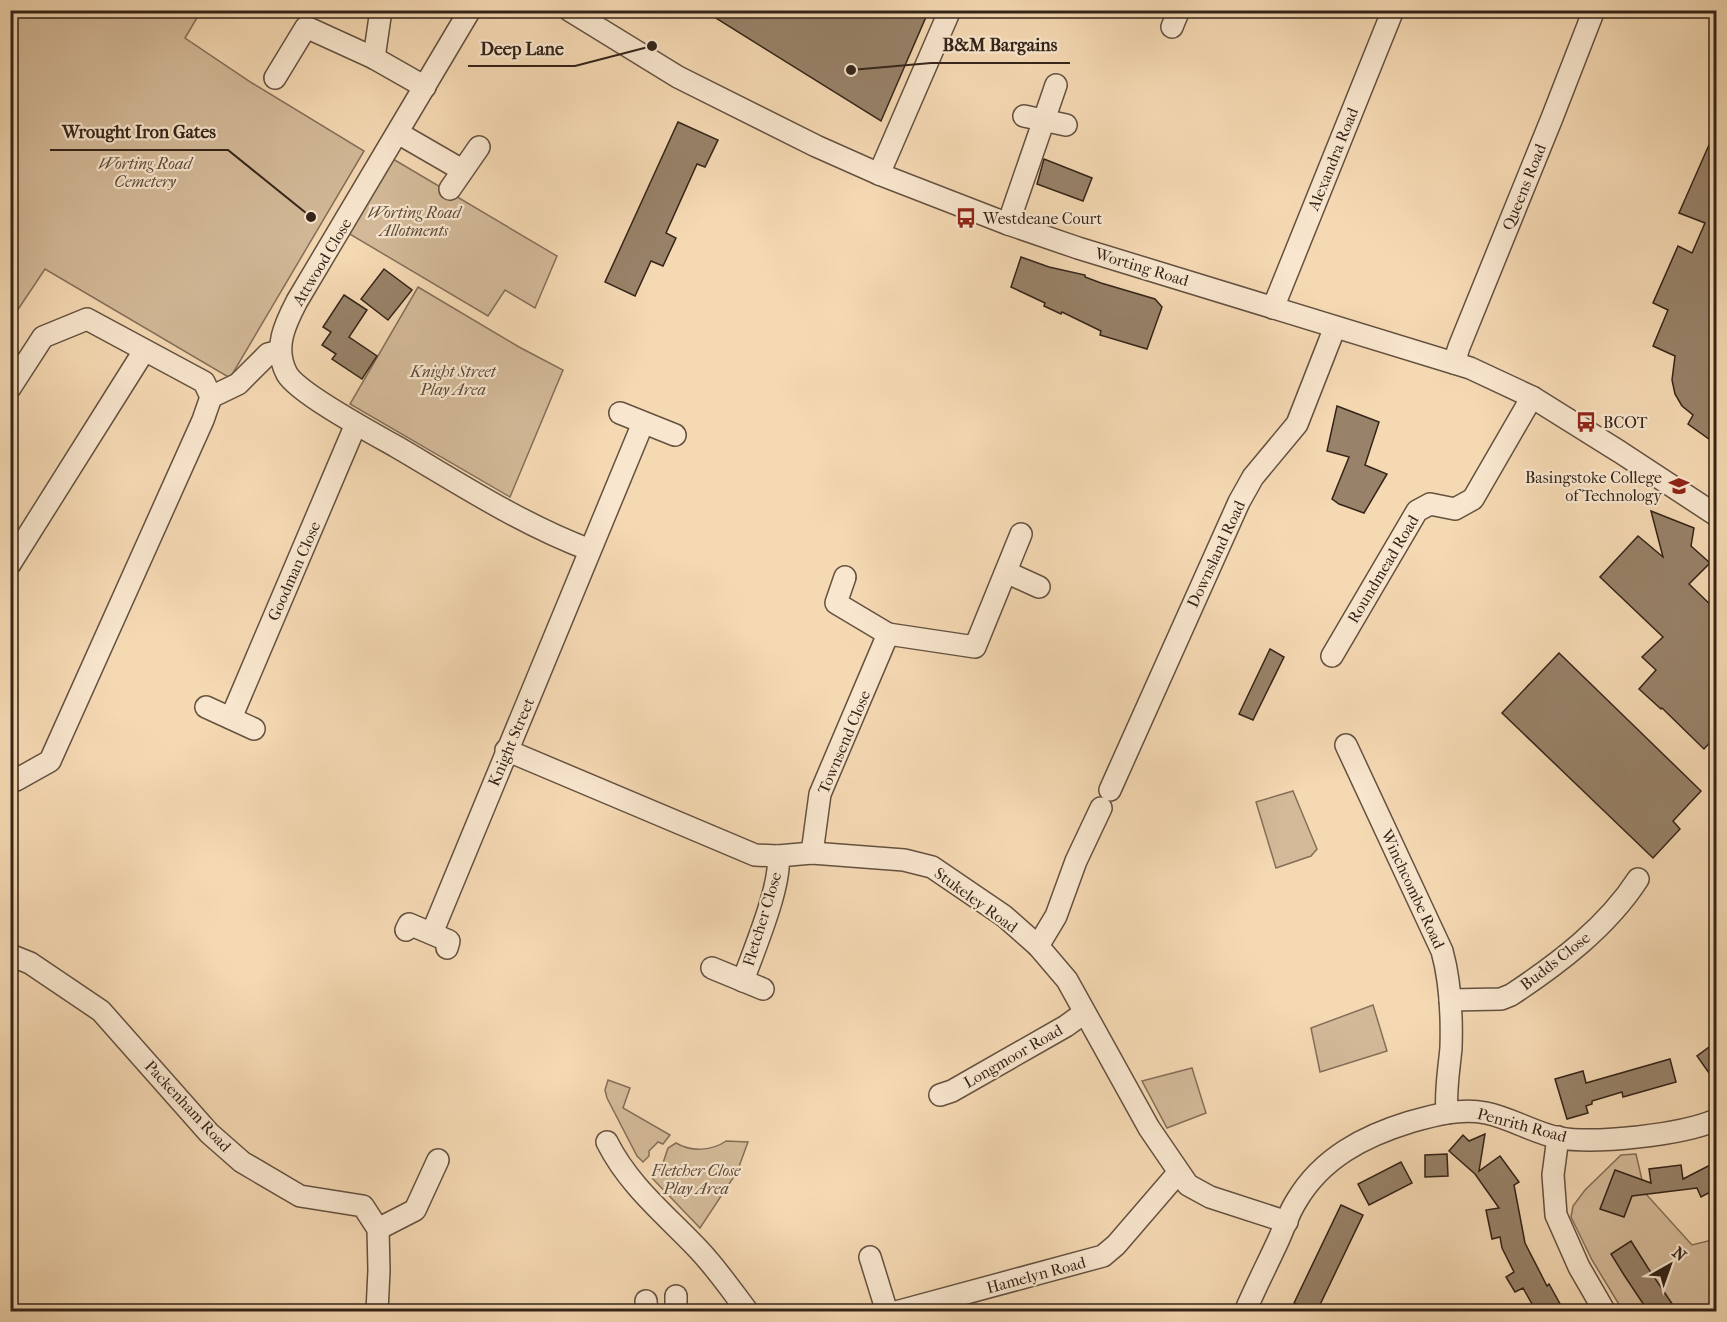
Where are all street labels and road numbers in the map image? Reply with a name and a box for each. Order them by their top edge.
street label: Alexandra Road [1303,104,1362,214]
street label: Queens Road [1498,141,1550,233]
street label: Attwood Close [288,215,356,310]
street label: Worting Road [1092,243,1191,290]
street label: Downsland Road [1183,497,1249,611]
street label: Roundmead Road [1343,511,1423,626]
street label: Goodman Close [264,518,324,624]
street label: Townsend Close [814,687,874,797]
street label: Knight Street [484,695,538,789]
street label: Winchcombe Road [1377,826,1449,952]
street label: Stukeley Road [931,863,1022,937]
street label: Fletcher Close [739,869,785,969]
street label: Budds Close [1516,928,1594,994]
street label: Longmoor Road [960,1020,1066,1092]
street label: Packenham Road [141,1056,235,1156]
street label: Penrith Road [1475,1104,1569,1146]
street label: Hamelyn Road [984,1253,1088,1297]

